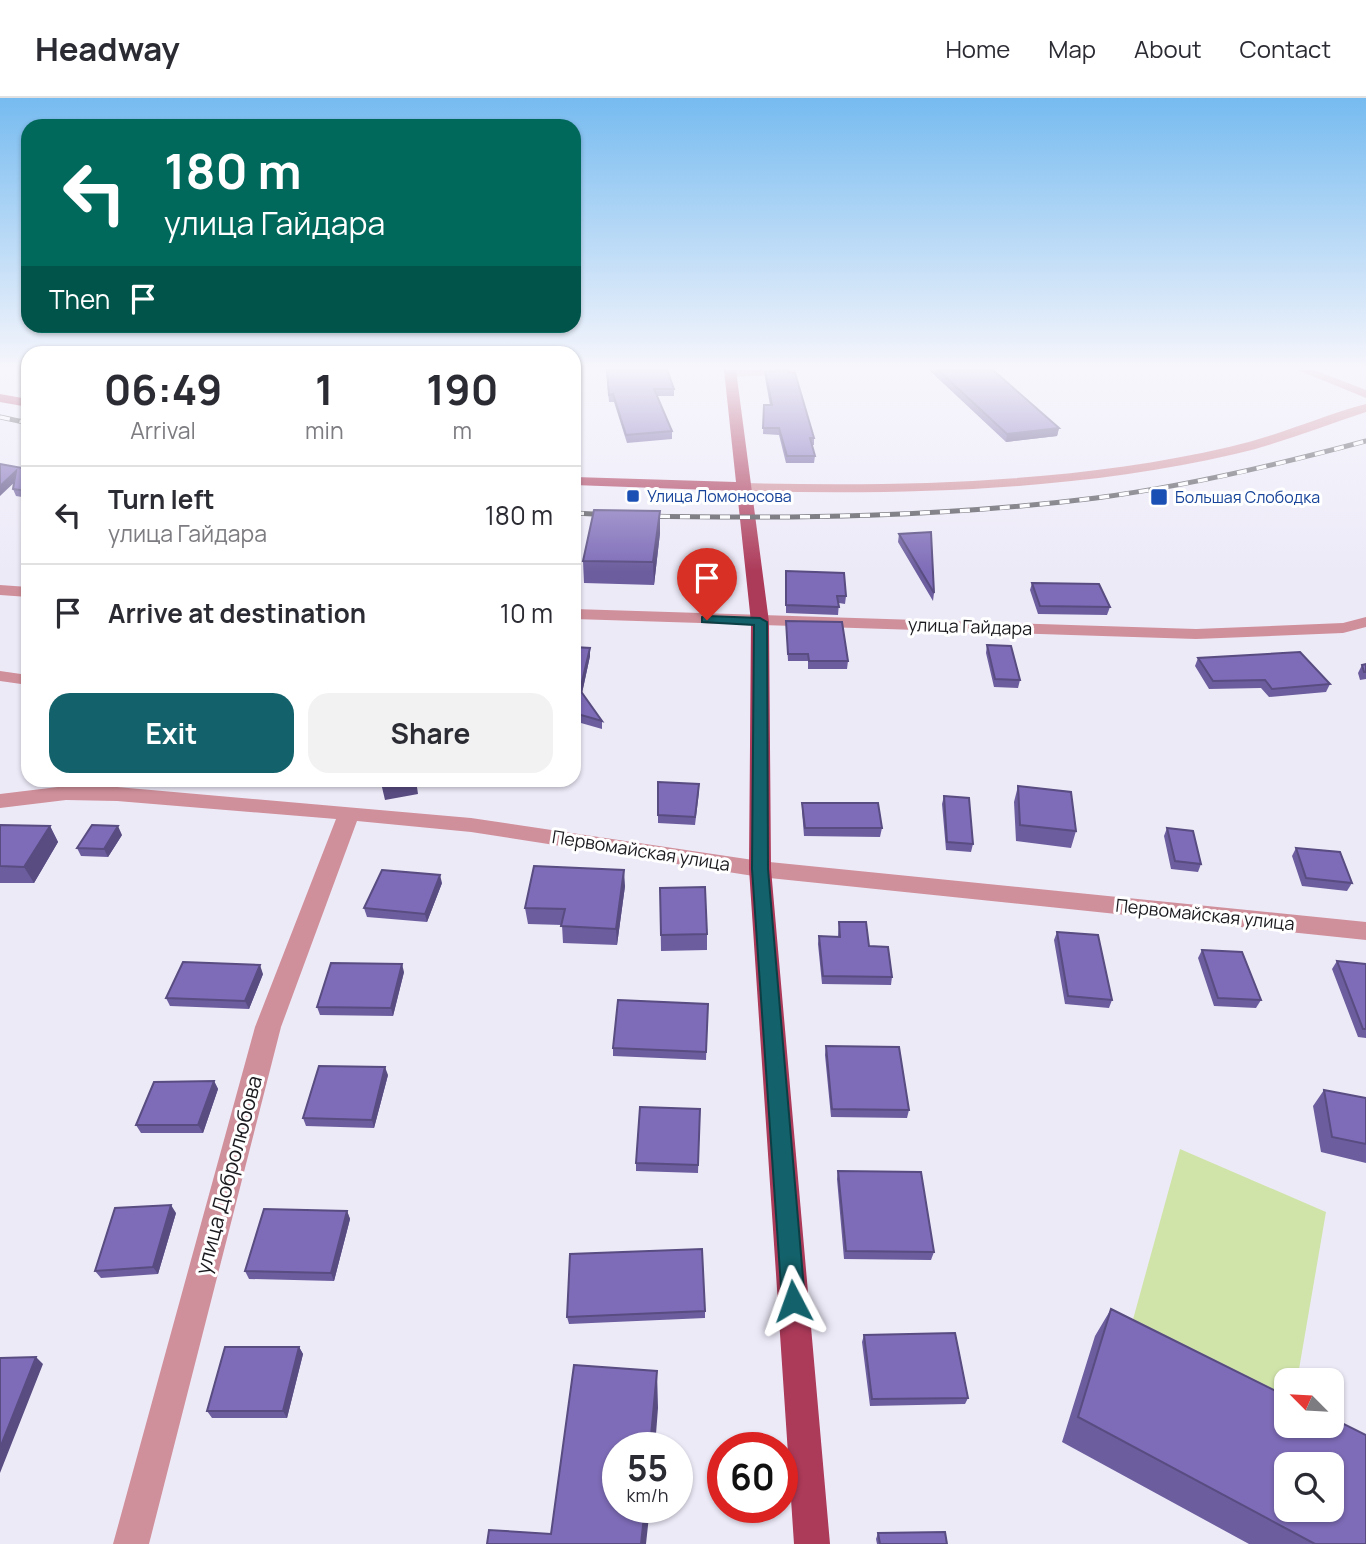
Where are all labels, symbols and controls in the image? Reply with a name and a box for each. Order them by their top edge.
text: Headway [35,26,180,71]
text: Home [945,32,1010,65]
text: Map [1048,32,1096,65]
text: About [1134,32,1202,65]
text: Contact [1240,32,1331,65]
text: 180 m [164,137,302,204]
icon: left [49,147,140,238]
text: улица Гайдара [164,201,385,245]
icon: arrive [124,280,162,318]
text: Then [49,281,110,317]
text: 06:49 [104,360,222,418]
text: 1 [315,360,333,418]
text: 190 [426,360,498,418]
text: Arrival [130,414,196,446]
text: min [305,414,344,446]
text: m [453,414,472,446]
text: Turn left [108,481,215,517]
place label: Улица Ломоносова [647,485,792,507]
place label: Большая Слободка [1175,486,1320,508]
marker: Большая Слободка [1149,487,1169,507]
marker: Улица Ломоносова [625,488,641,504]
icon: left [49,496,87,534]
text: 180 m [485,497,553,533]
text: улица Гайдара [108,517,267,549]
pin [677,548,737,620]
icon: arrive [688,559,726,597]
icon: arrive [49,594,87,632]
text: Arrive at destination [108,595,366,631]
text: 10 m [500,595,553,631]
street label: улица Гайдара [907,612,1033,640]
button: Exit [49,693,294,773]
button: Share [308,693,553,773]
street label: Первомайская улица [550,824,732,876]
street label: Первомайская улица [1114,893,1296,935]
street label: улица Добролюбова [188,1072,268,1277]
position arrow [756,1264,830,1338]
north arrow [1274,1368,1344,1438]
map controls [1274,1368,1344,1522]
speed limit sign: 60 [707,1432,798,1523]
text: 55 [627,1444,668,1492]
button: search [1274,1452,1344,1522]
text: km/h [627,1483,668,1507]

